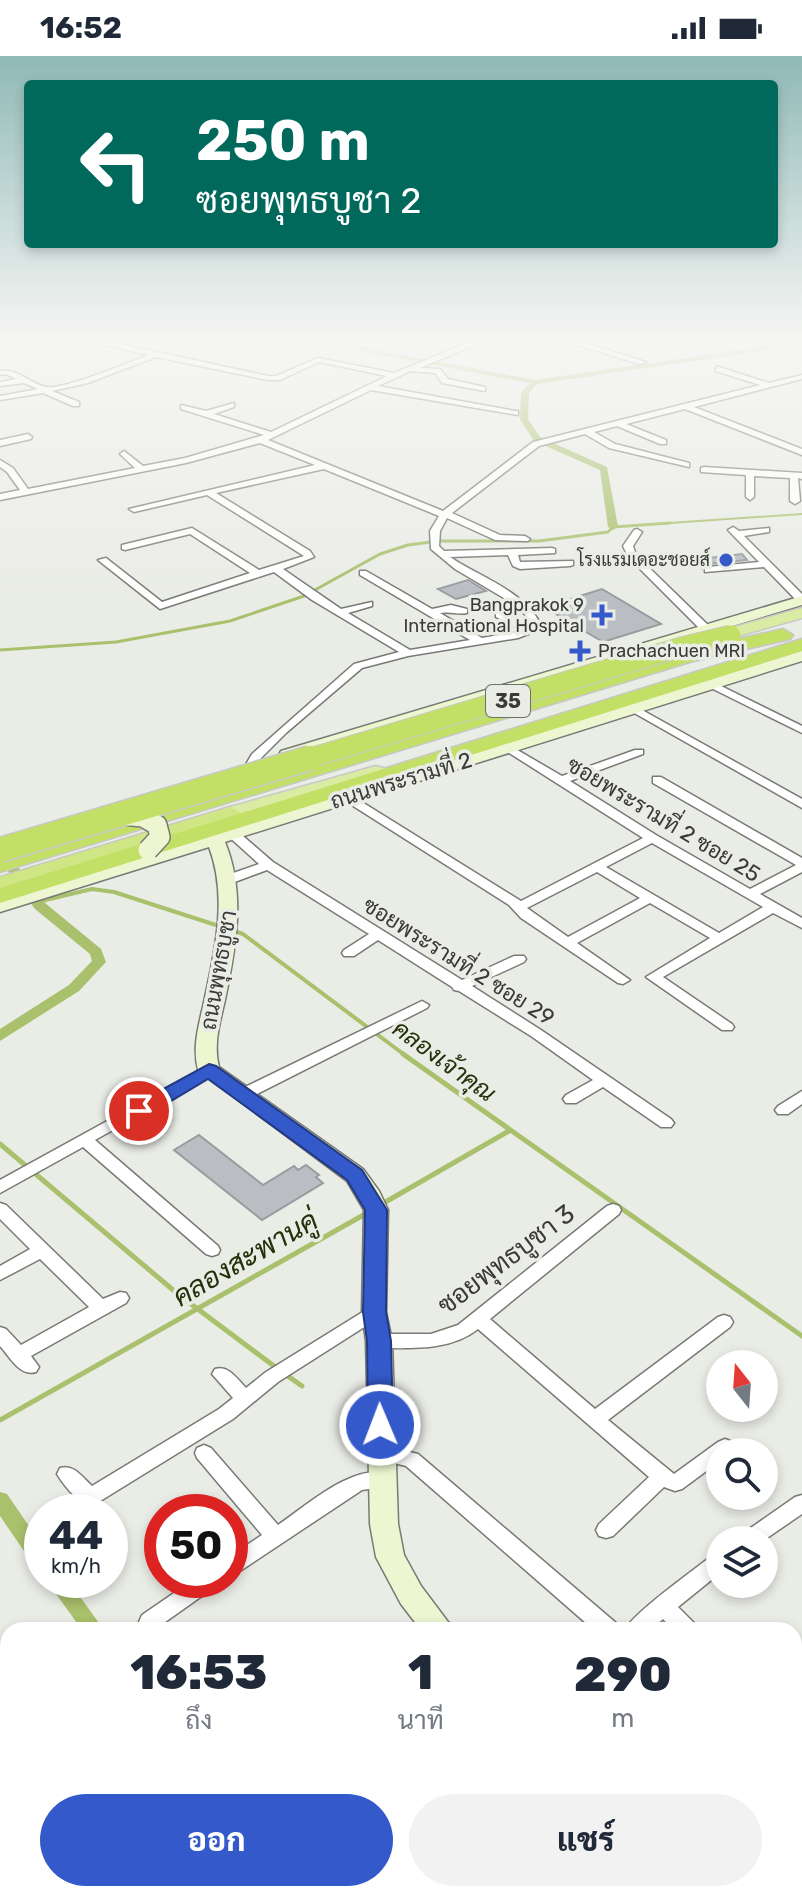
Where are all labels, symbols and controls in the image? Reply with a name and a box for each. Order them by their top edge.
text: 16:52 [40,10,122,46]
text: 250 m [196,108,370,174]
icon: left [64,112,168,216]
text: ซอยพุทธบูชา 2 [196,179,421,222]
place label: โรงแรมเดอะชอยส์ [576,547,710,571]
marker: โรงแรมเดอะชอยส์ [717,551,735,569]
place label: Bangprakok 9 International Hospital [403,594,584,637]
marker: Bangprakok 9 International Hospital [591,604,613,626]
marker: Prachachuen MRI [569,640,591,662]
place label: Prachachuen MRI [598,640,745,662]
road number: 35 [486,685,530,717]
street label: ถนนพระรามที่ 2 [325,740,475,815]
street label: ซอยพระรามที่ 2 ซอย 25 [562,746,768,888]
street label: ซอยพระรามที่ 2 ซอย 29 [358,886,563,1031]
street label: ถนนพุทธบูชา [195,908,244,1032]
water label: คลองเจ้าคุณ [386,1014,501,1109]
pin [105,1077,173,1145]
icon: arrive [117,1089,161,1133]
street label: ซอยพุทธบูชา 3 [432,1198,582,1322]
water label: คลองสะพานคู่ [166,1202,327,1316]
north arrow [706,1350,778,1422]
map controls [706,1350,778,1598]
position arrow [338,1383,422,1467]
button: search [706,1438,778,1510]
speed limit sign: 50 [144,1494,248,1598]
text: 44 [49,1512,103,1559]
button: layers [706,1526,778,1598]
text: km/h [51,1554,101,1578]
text: 16:53 [130,1644,267,1701]
text: 1 [408,1644,433,1701]
text: 290 [574,1646,672,1703]
text: m [611,1703,634,1734]
text: ถึง [185,1705,212,1736]
text: นาที [398,1705,444,1736]
button: ออก [40,1794,393,1886]
button: แชร์ [409,1794,762,1886]

